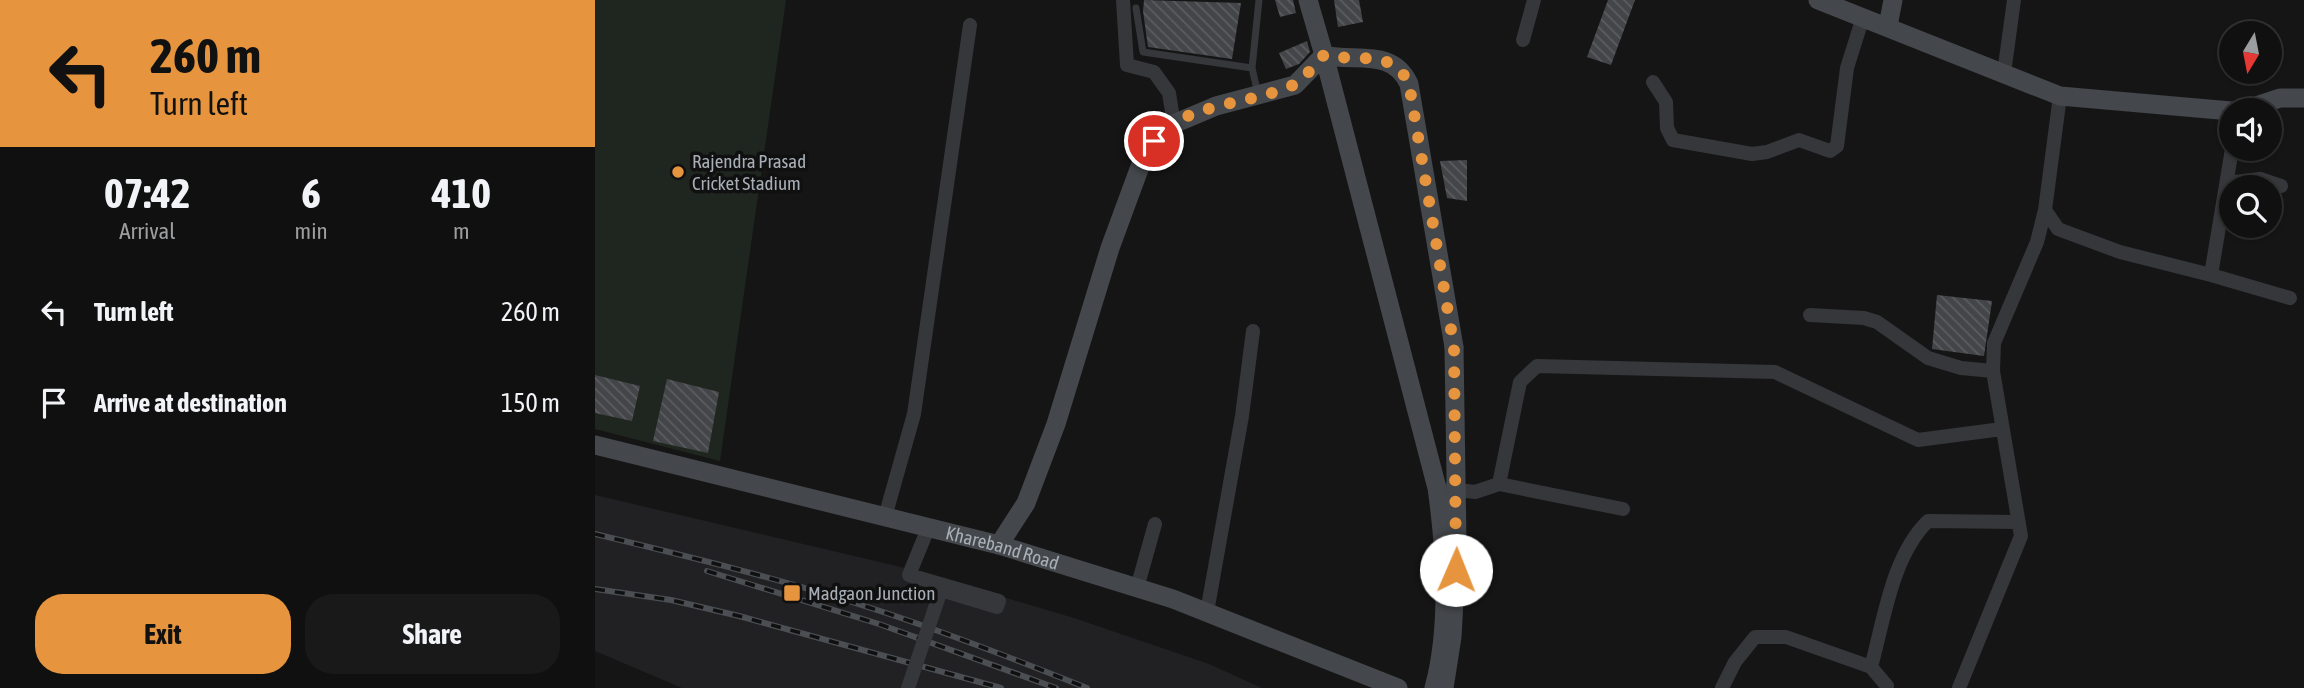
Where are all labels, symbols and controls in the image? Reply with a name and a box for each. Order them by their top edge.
north arrow [2219,21,2282,84]
map controls [2219,21,2282,238]
text: 260 m [150,27,261,83]
icon: left [35,28,126,119]
text: Turn left [150,85,248,122]
button: sound [2219,98,2282,161]
pin [1124,111,1184,171]
icon: arrive [1135,122,1173,160]
place label: Rajendra Prasad Cricket Stadium [692,150,806,194]
marker: Rajendra Prasad Cricket Stadium [670,164,686,180]
text: 07:42 [104,169,191,217]
text: 6 [301,169,321,217]
text: 410 [432,169,491,217]
button: search [2219,175,2282,238]
text: Arrival [119,218,175,244]
text: min [295,218,328,244]
text: m [453,218,470,244]
icon: left [35,293,73,331]
text: Turn left [94,297,174,327]
text: 260 m [501,297,560,327]
icon: arrive [35,384,73,422]
text: Arrive at destination [94,388,287,418]
text: 150 m [501,388,560,418]
street label: Khareband Road [943,521,1062,574]
position arrow [1419,533,1493,607]
place label: Madgaon Junction [808,582,935,604]
marker: Madgaon Junction [782,583,802,603]
button: Exit [35,594,291,674]
button: Share [305,594,560,674]

